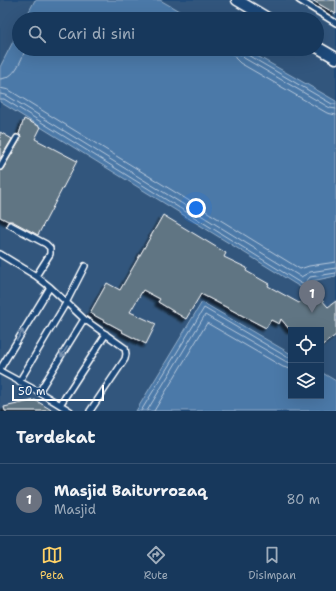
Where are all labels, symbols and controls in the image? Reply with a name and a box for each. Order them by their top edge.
search box [12,12,324,56]
icon: search [26,23,48,45]
text: Cari di sini [58,24,135,44]
your location [186,198,206,218]
pin: 1 [299,280,325,313]
map controls [288,327,324,399]
button: locate [288,327,324,363]
one-way arrow [17,329,25,341]
one-way arrow [59,346,67,358]
button: layers [288,363,324,399]
scale bar [12,383,104,402]
text: 50 m [18,384,46,399]
text: Terdekat [16,426,96,448]
text: Masjid Baiturrozaq [54,481,207,501]
text: 1 [26,491,32,508]
text: 80 m [286,491,320,508]
text: Masjid [54,501,96,518]
tab: Peta [40,544,64,583]
tab: Rute [144,544,168,583]
tab: Disimpan [248,544,296,583]

